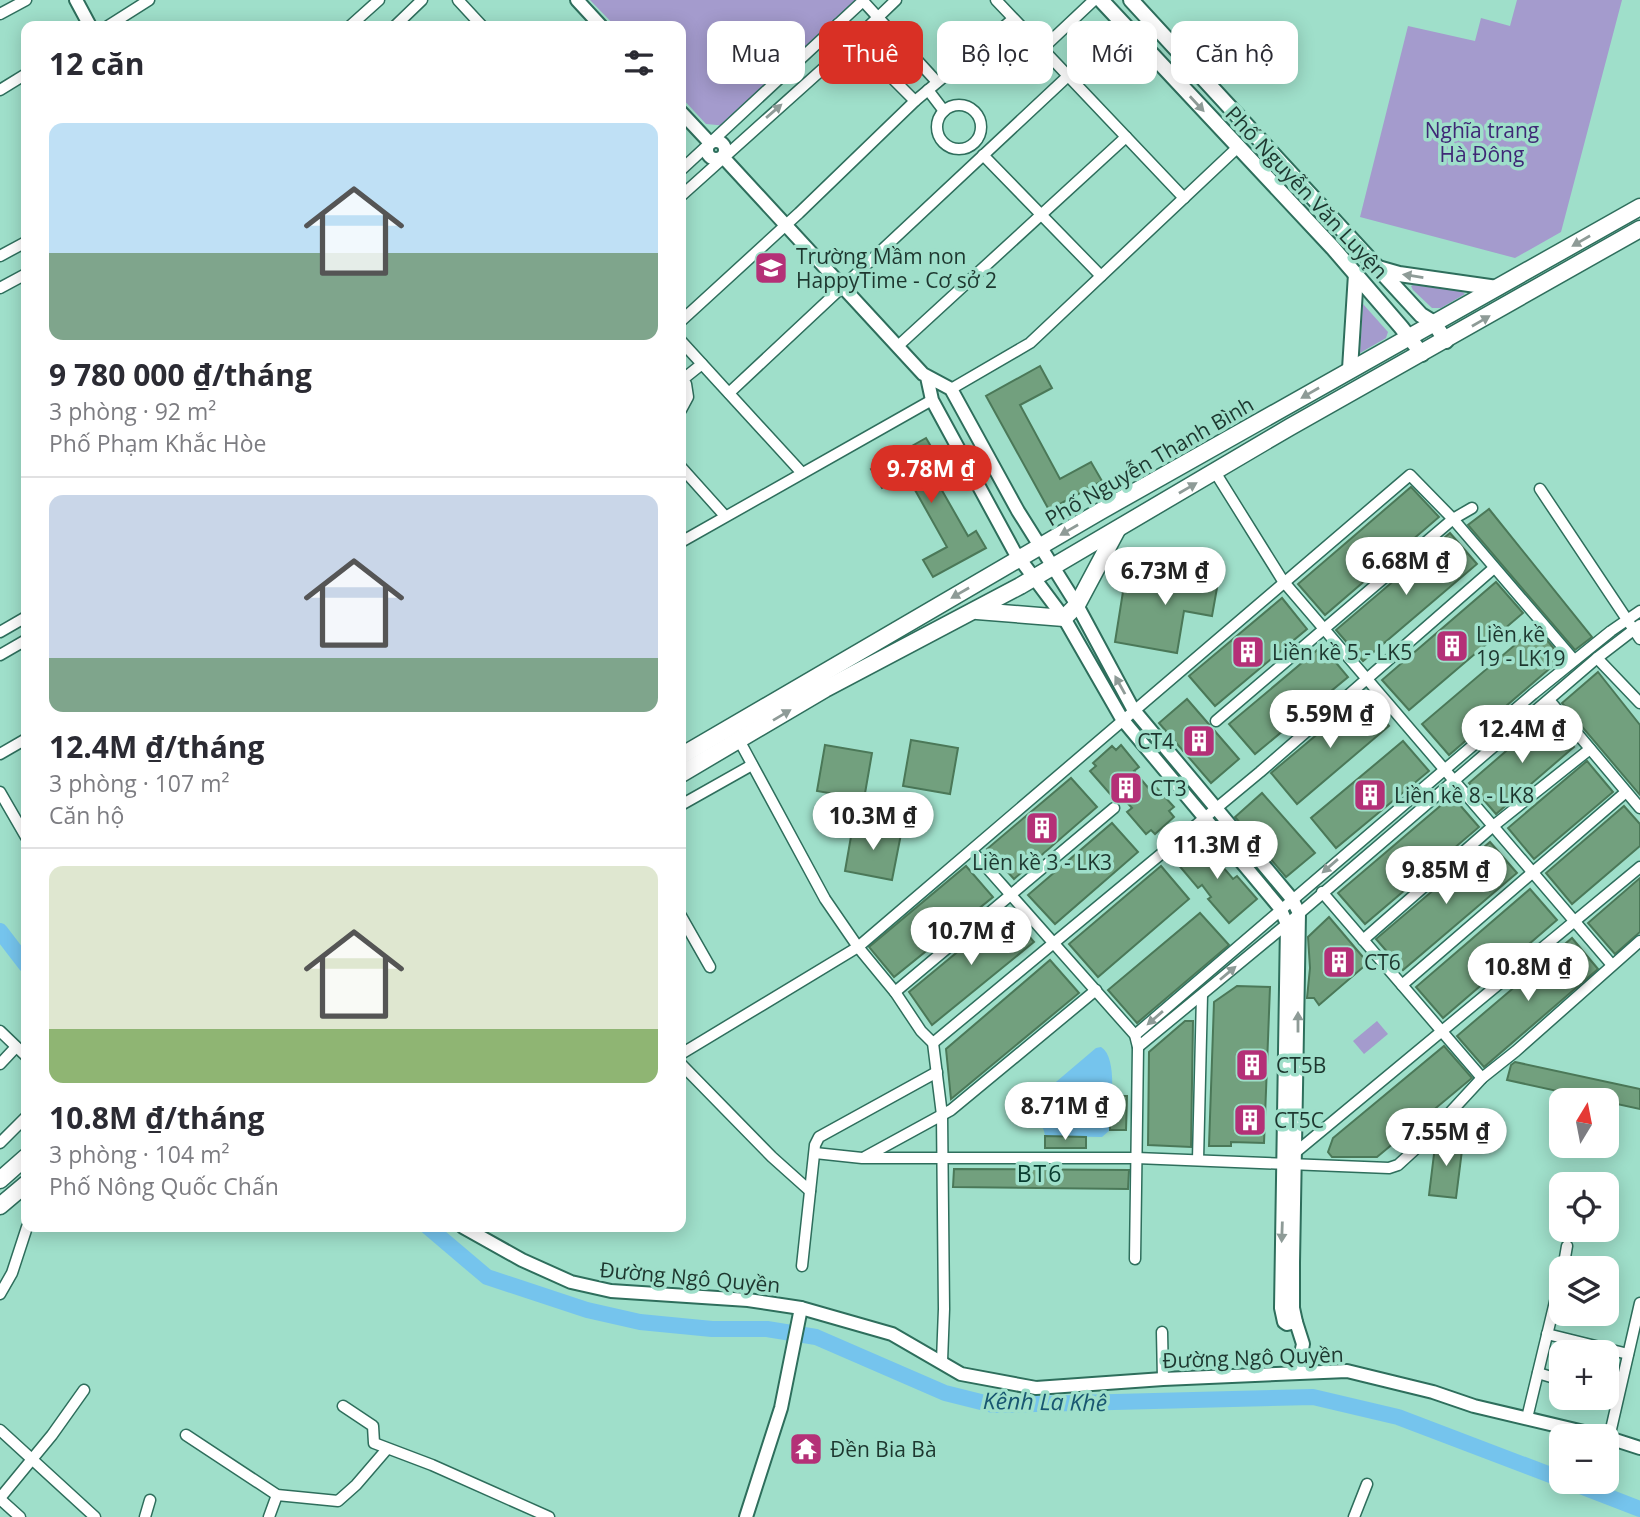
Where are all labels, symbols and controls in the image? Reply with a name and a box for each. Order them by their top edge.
chip: Mua [707,21,805,84]
chip: Thuê [819,21,923,84]
chip: Bộ lọc [937,21,1053,84]
chip: Mới [1067,21,1157,84]
chip: Căn hộ [1171,21,1298,84]
text: 12 căn [49,43,144,84]
icon: filters [620,44,658,82]
one-way arrow [1189,95,1205,113]
street label: Phố Nguyễn Văn Luyện [1220,100,1394,284]
one-way arrow [765,104,782,119]
park label: Nghĩa trang Hà Đông [1425,116,1539,168]
icon: home [291,168,417,294]
one-way arrow [1571,235,1590,247]
place label: Trường Mầm non HappyTime - Cơ sở 2 [796,242,997,294]
school or university icon: Trường Mầm non HappyTime - Cơ sở 2 [752,249,790,287]
one-way arrow [1402,270,1424,281]
one-way arrow [1471,315,1491,327]
text: 9 780 000 ₫/tháng [49,354,312,395]
one-way arrow [1300,387,1319,399]
street label: Phố Nguyễn Thanh Bình [1040,390,1258,532]
text: 3 phòng · 92 m² [49,395,216,427]
text: Phố Phạm Khắc Hòe [49,427,266,459]
pin: 9.78M ₫ [866,446,996,505]
text: 9.78M ₫ [887,452,975,484]
one-way arrow [1178,482,1197,494]
one-way arrow [1060,524,1079,536]
pin: 6.68M ₫ [1341,538,1471,597]
icon: home [291,540,417,666]
text: 6.68M ₫ [1362,544,1450,576]
pin: 6.73M ₫ [1100,548,1230,607]
text: 6.73M ₫ [1121,554,1209,586]
one-way arrow [950,587,970,599]
place label: Liền kề 19 - LK19 [1476,620,1566,672]
building icon: Liền kề 19 - LK19 [1433,627,1471,665]
building icon: Liền kề 5 - LK5 [1229,633,1267,671]
place label: Liền kề 5 - LK5 [1272,638,1412,666]
one-way arrow [1114,676,1126,695]
pin: 5.59M ₫ [1265,690,1395,750]
text: 5.59M ₫ [1286,697,1374,729]
pin: 12.4M ₫ [1457,706,1587,765]
one-way arrow [772,708,791,721]
text: 12.4M ₫ [1478,712,1566,744]
building icon: CT4 [1180,722,1218,760]
text: 12.4M ₫/tháng [49,726,264,767]
place label: CT4 [1137,727,1174,755]
text: 3 phòng · 107 m² [49,767,229,799]
building icon: CT3 [1107,769,1145,807]
place label: CT3 [1150,774,1187,802]
building icon: Liền kề 8 - LK8 [1351,776,1389,814]
place label: Liền kề 8 - LK8 [1394,781,1534,809]
pin: 10.3M ₫ [808,792,938,852]
text: Căn hộ [49,799,124,831]
text: 10.3M ₫ [829,799,917,831]
building icon: Liền kề 3 - LK3 [1023,809,1061,847]
pin: 11.3M ₫ [1152,822,1282,881]
text: 11.3M ₫ [1173,828,1261,860]
pin: 9.85M ₫ [1381,846,1511,906]
place label: Liền kề 3 - LK3 [972,848,1112,876]
text: 9.85M ₫ [1402,853,1490,885]
one-way arrow [1322,858,1339,873]
pin: 10.7M ₫ [906,908,1036,967]
icon: home [291,911,417,1037]
text: 10.7M ₫ [927,914,1015,946]
building icon: CT6 [1320,943,1358,981]
pin: 10.8M ₫ [1463,944,1593,1003]
place label: CT6 [1364,948,1401,976]
text: 10.8M ₫ [1484,950,1572,982]
one-way arrow [1219,965,1237,980]
one-way arrow [1146,1010,1164,1026]
one-way arrow [1292,1011,1304,1033]
building icon: CT5B [1233,1046,1271,1084]
place label: CT5B [1276,1051,1326,1079]
pin: 8.71M ₫ [1000,1082,1130,1142]
north arrow [1549,1088,1619,1158]
map controls [1549,1088,1619,1494]
text: 8.71M ₫ [1021,1089,1109,1121]
text: 10.8M ₫/tháng [49,1097,264,1138]
building icon: CT5C [1231,1101,1269,1139]
place label: CT5C [1274,1106,1324,1134]
pin: 7.55M ₫ [1381,1108,1511,1168]
text: 7.55M ₫ [1402,1115,1490,1147]
text: 3 phòng · 104 m² [49,1138,229,1170]
district label: BT6 [1017,1157,1063,1189]
text: Phố Nông Quốc Chấn [49,1170,279,1202]
button: locate [1549,1172,1619,1242]
one-way arrow [1276,1221,1287,1243]
street label: Đường Ngô Quyền [598,1255,782,1299]
button: layers [1549,1256,1619,1326]
street label: Đường Ngô Quyền [1162,1340,1344,1374]
button: + [1549,1340,1619,1410]
water label: Kênh La Khê [983,1384,1107,1418]
button: − [1549,1424,1619,1494]
temple icon: Đền Bia Bà [787,1430,825,1468]
place label: Đền Bia Bà [830,1435,937,1463]

